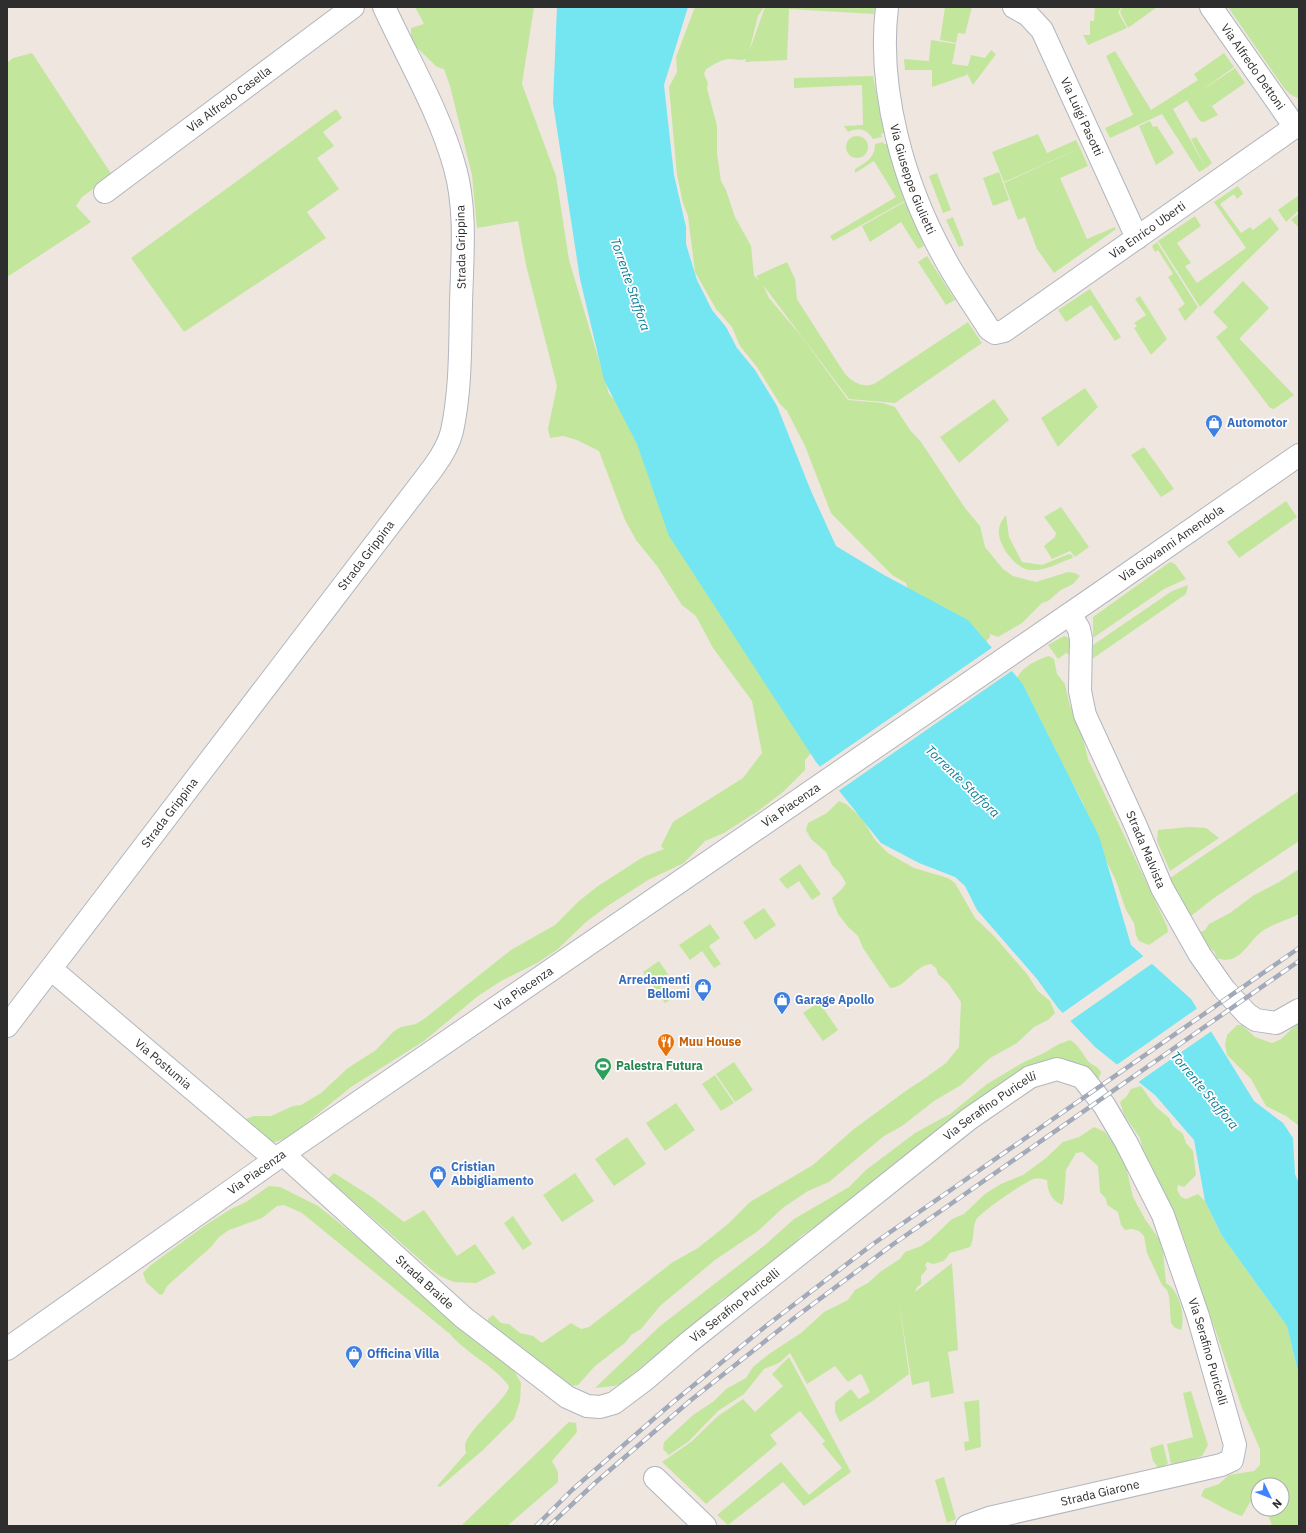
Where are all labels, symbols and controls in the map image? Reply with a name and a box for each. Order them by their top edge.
street label: Via Alfredo Dettoni [1218,21,1289,112]
street label: Via Alfredo Casella [184,62,274,135]
street label: Via Luigi Pasotti [1058,75,1107,158]
street label: Via Giuseppe Giulietti [887,123,939,237]
street label: Via Enrico Uberti [1106,198,1188,262]
street label: Strada Grippina [452,204,469,289]
water label: Torrente Staffora [607,235,654,333]
shop icon: Automotor [1204,413,1224,438]
place label: Automotor [1227,415,1287,430]
street label: Via Giovanni Amendola [1116,501,1227,585]
street label: Strada Grippina [334,517,398,593]
water label: Torrente Staffora [922,741,1004,821]
street label: Strada Grippina [138,774,201,851]
street label: Via Piacenza [758,779,823,830]
street label: Strada Malvista [1123,808,1170,891]
street label: Via Piacenza [491,963,556,1014]
place label: Arredamenti Bellomi [619,972,690,1001]
shop icon: Arredamenti Bellomi [693,977,713,1002]
shop icon: Garage Apollo [772,990,792,1015]
place label: Garage Apollo [795,992,875,1007]
restaurant icon: Muu House [656,1032,676,1057]
place label: Muu House [679,1034,742,1049]
street label: Via Postumia [132,1035,195,1092]
water label: Torrente Staffora [1167,1048,1242,1133]
sports icon: Palestra Futura [593,1056,613,1081]
place label: Palestra Futura [616,1058,703,1073]
street label: Via Serafino Puricelli [940,1068,1038,1144]
street label: Via Piacenza [225,1146,289,1198]
place label: Cristian Abbigliamento [451,1159,534,1188]
shop icon: Cristian Abbigliamento [428,1164,448,1189]
street label: Strada Braide [393,1252,457,1312]
street label: Via Serafino Puricelli [687,1265,783,1345]
street label: Via Serafino Puricelli [1185,1296,1231,1407]
shop icon: Officina Villa [344,1344,364,1369]
place label: Officina Villa [367,1346,440,1361]
street label: Strada Giarone [1059,1476,1141,1509]
north arrow [1250,1477,1290,1517]
text: N [1269,1496,1285,1512]

